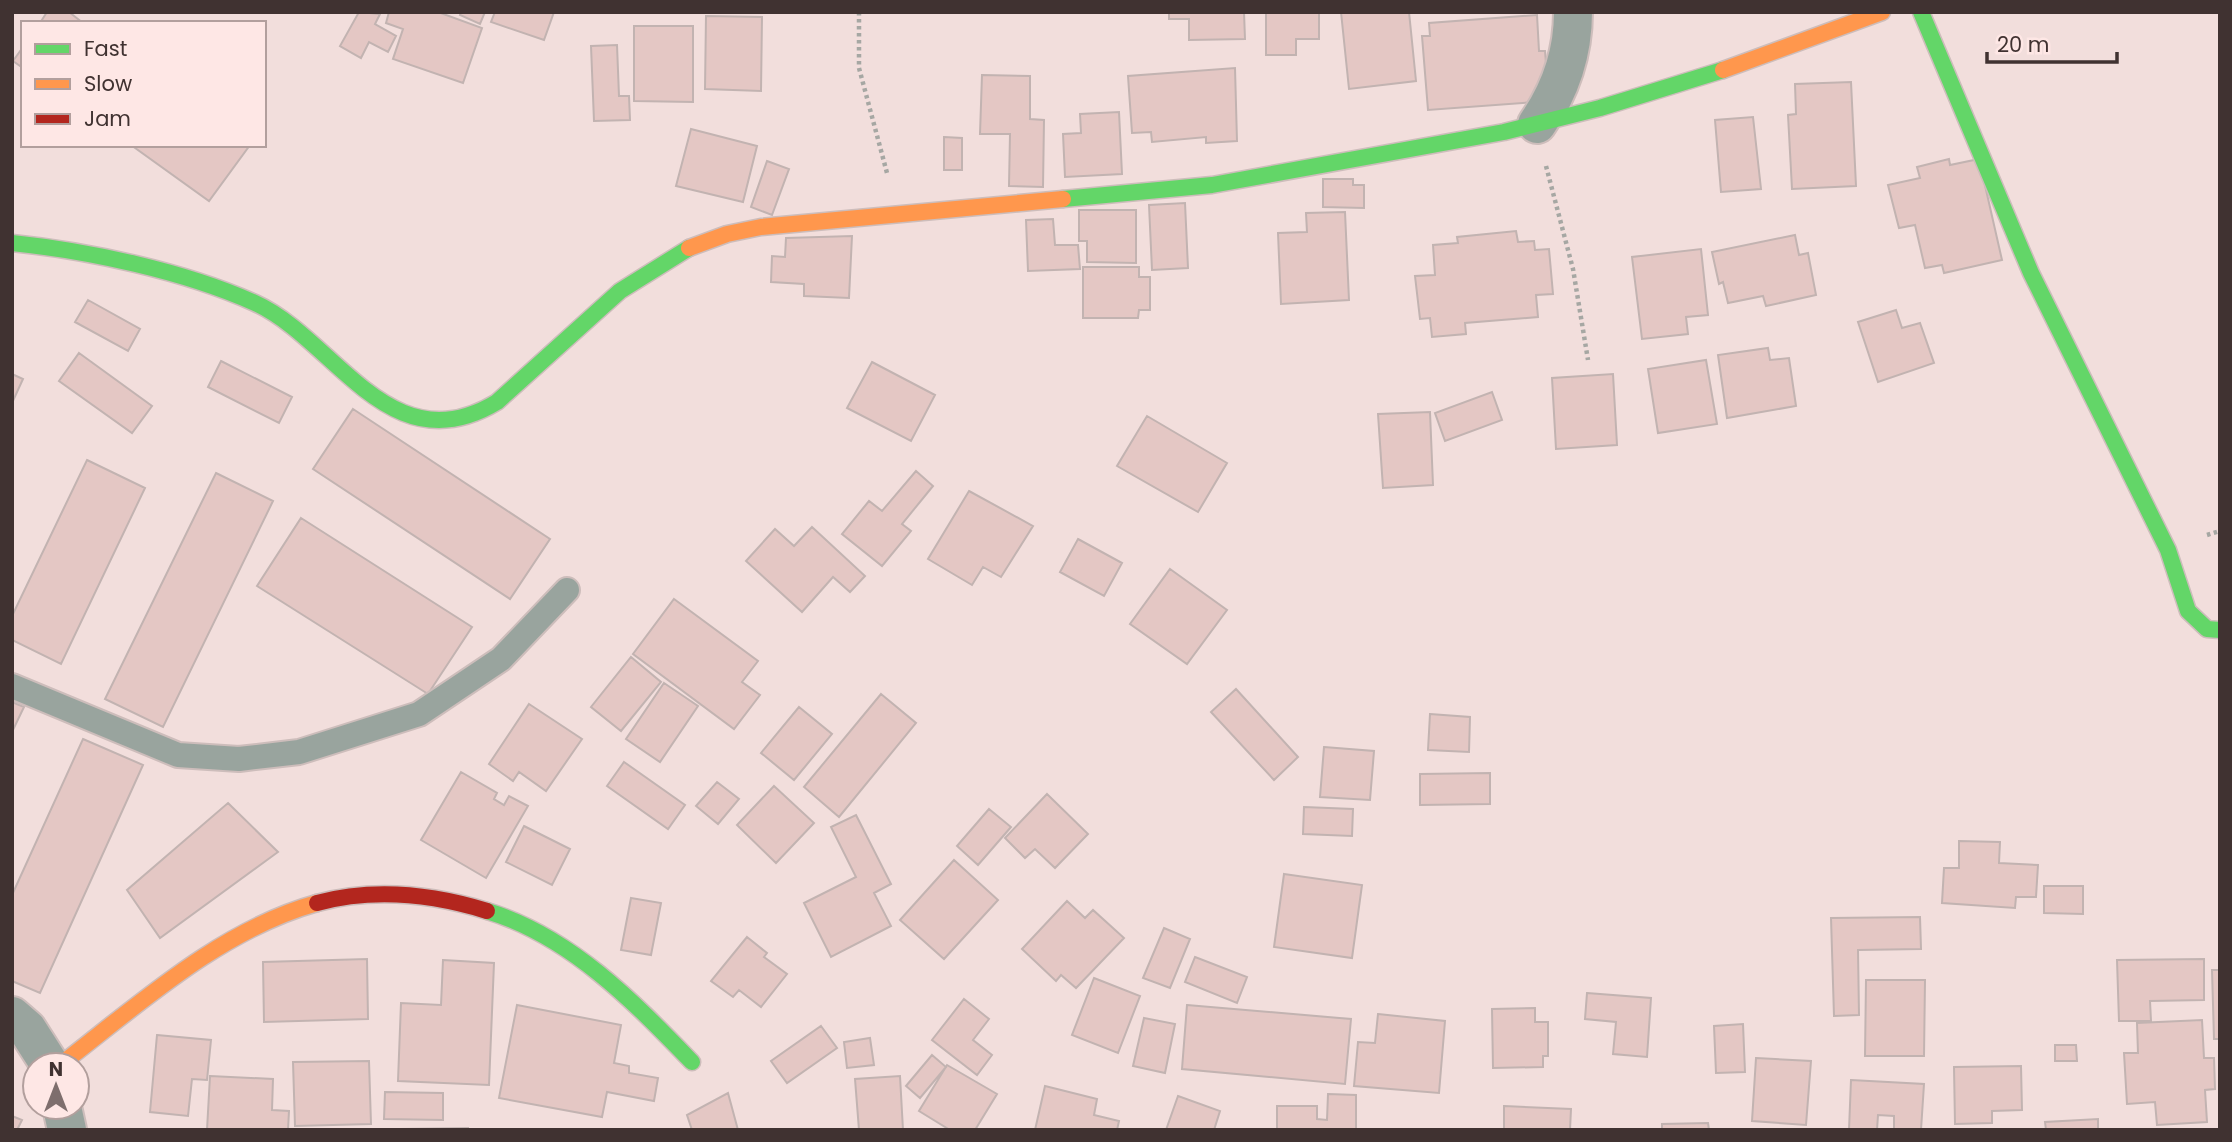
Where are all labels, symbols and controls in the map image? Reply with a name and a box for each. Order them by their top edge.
legend [21,21,266,147]
scale bar [1987,21,2116,65]
text: 20 m [1997,30,2050,59]
text: Fast [84,34,127,63]
text: Slow [84,69,132,98]
text: Jam [84,104,131,133]
north arrow [21,1051,91,1121]
text: N [49,1056,63,1083]

